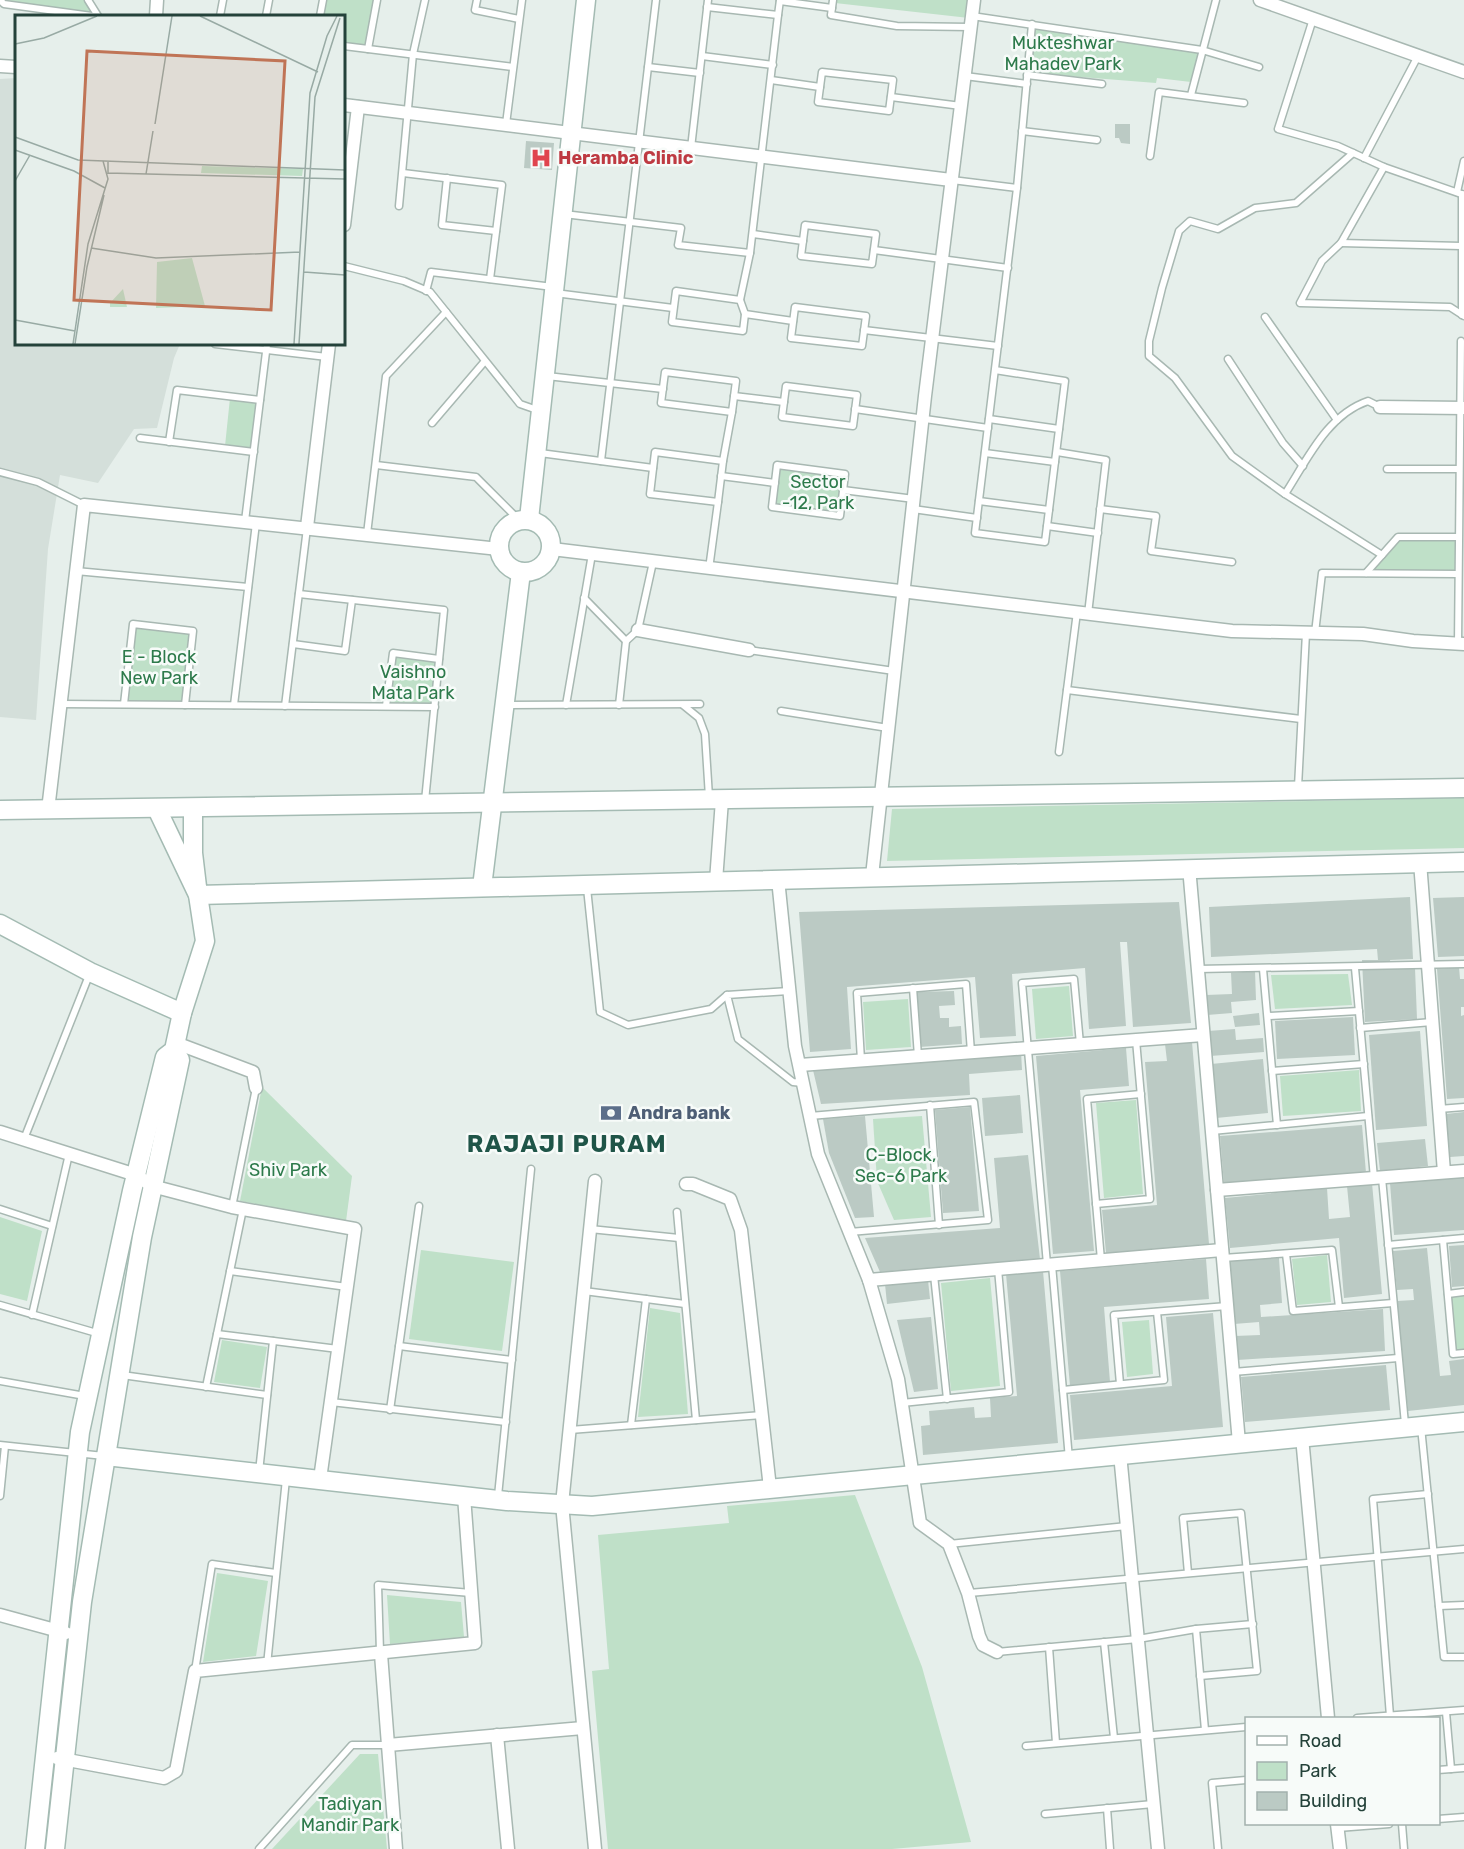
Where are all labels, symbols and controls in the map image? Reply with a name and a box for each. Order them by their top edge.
inset map [15,15,345,345]
park label: Mukteshwar Mahadev Park [1005,32,1122,75]
hospital icon: Heramba Clinic [529,146,553,170]
place label: Heramba Clinic [558,147,694,169]
park label: Sector -12, Park [782,471,855,514]
park label: E - Block New Park [120,646,199,689]
park label: Vaishno Mata Park [372,661,455,704]
bank icon: Andra bank [599,1101,623,1125]
place label: Andra bank [628,1102,731,1124]
district label: RAJAJI PURAM [467,1130,667,1158]
park label: C-Block, Sec-6 Park [855,1144,948,1187]
park label: Shiv Park [249,1159,328,1181]
legend [1245,1717,1440,1825]
text: Road [1299,1730,1342,1752]
text: Park [1299,1760,1337,1782]
text: Building [1299,1790,1367,1812]
park label: Tadiyan Mandir Park [301,1793,400,1836]

